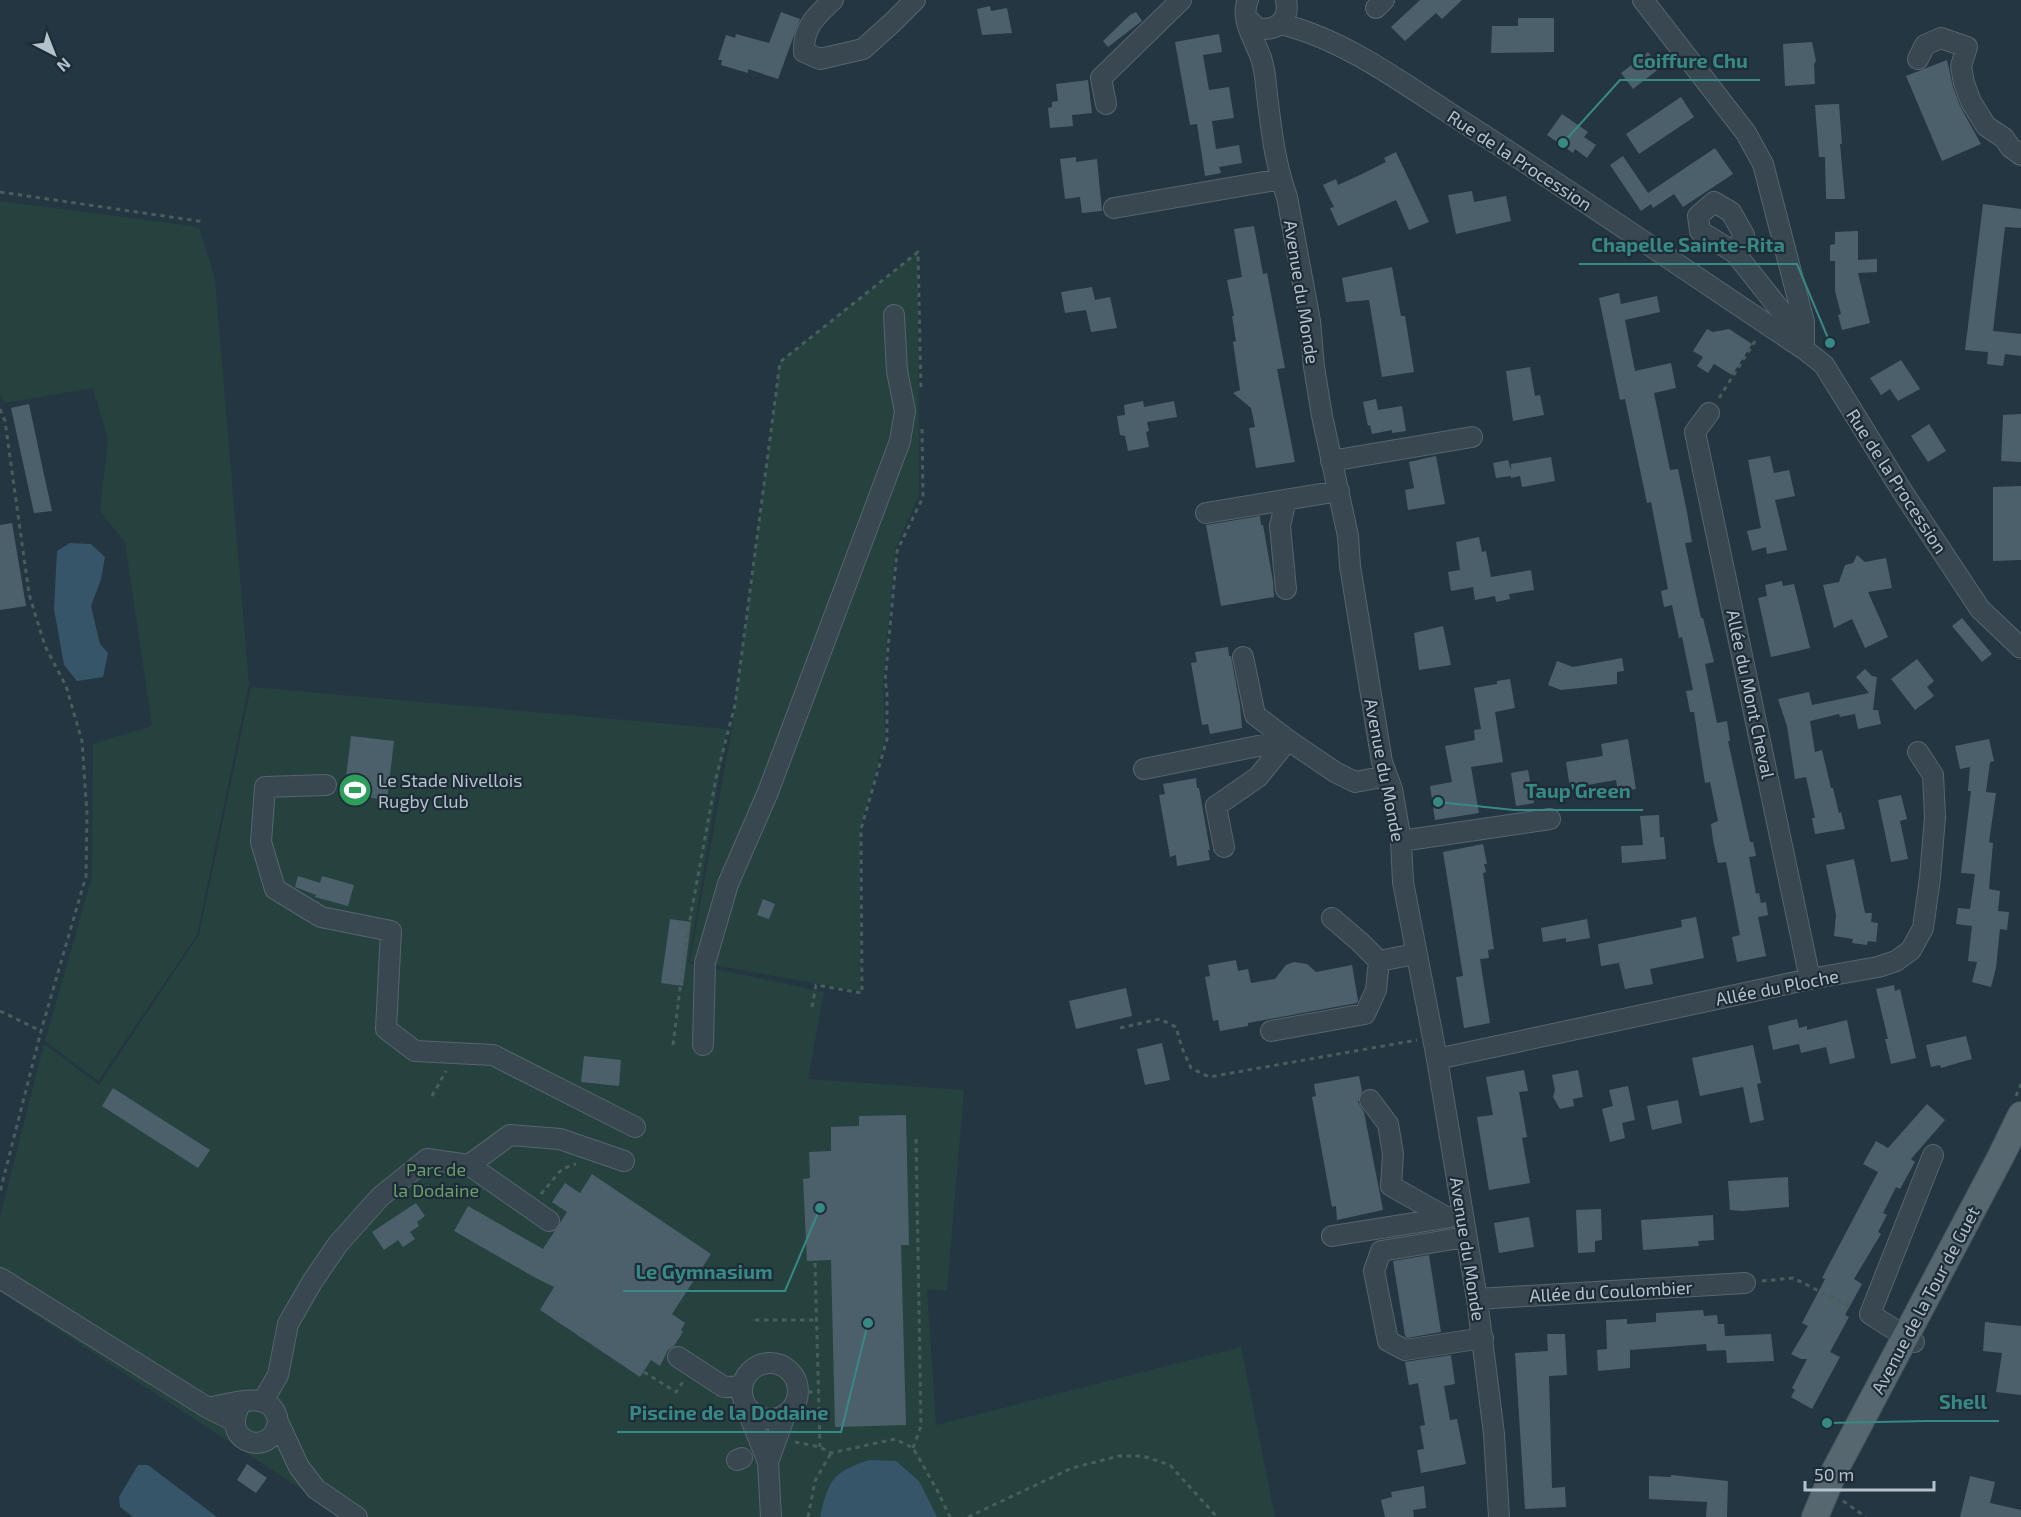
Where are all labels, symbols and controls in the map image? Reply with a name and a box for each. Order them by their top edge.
north arrow [24,24,84,84]
callout: Coiffure Chu [1620,42,1760,80]
text: Coiffure Chu [1632,48,1748,72]
text: N [54,55,75,76]
street label: Rue de la Procession [1444,105,1596,215]
street label: Avenue du Monde [1280,218,1324,366]
callout: Chapelle Sainte-Rita [1579,226,1797,264]
text: Chapelle Sainte-Rita [1591,232,1785,256]
street label: Rue de la Procession [1842,405,1952,557]
street label: Allée du Mont Cheval [1722,608,1780,781]
street label: Avenue du Monde [1360,697,1410,843]
place label: Le Stade Nivellois Rugby Club [378,769,522,812]
sports icon: Le Stade Nivellois Rugby Club [337,772,373,808]
callout: Taup’Green [1514,772,1643,810]
text: Taup’Green [1525,778,1631,802]
street label: Allée du Ploche [1714,964,1840,1010]
park label: Parc de la Dodaine [393,1158,479,1201]
street label: Avenue du Monde [1446,1175,1490,1323]
street label: Avenue de la Tour de Guet [1866,1202,1984,1397]
callout: Le Gymnasium [623,1253,785,1291]
text: Le Gymnasium [635,1259,773,1284]
street label: Allée du Coulombier [1529,1276,1693,1306]
callout: Shell [1927,1383,1999,1421]
text: Shell [1939,1389,1988,1413]
callout: Piscine de la Dodaine [617,1394,841,1432]
text: Piscine de la Dodaine [629,1400,829,1424]
scale bar [1805,1454,1934,1492]
text: 50 m [1814,1463,1854,1485]

